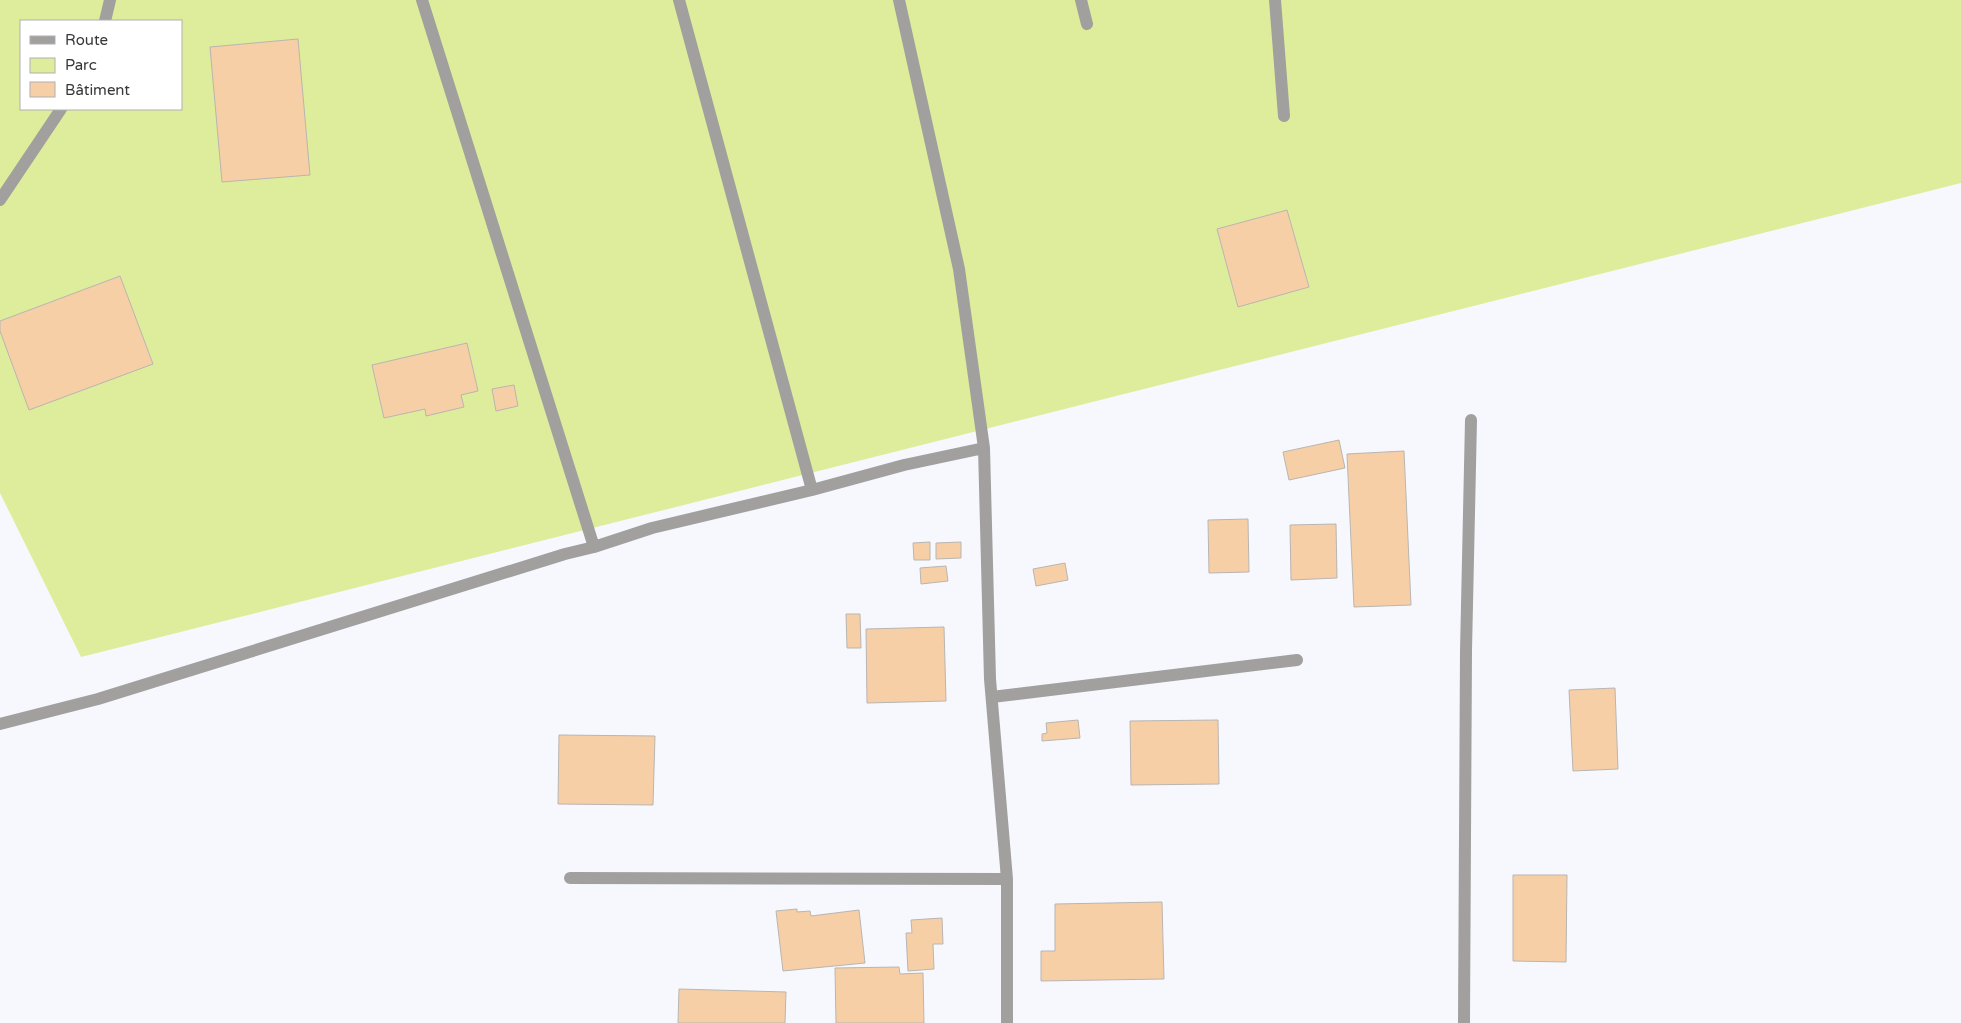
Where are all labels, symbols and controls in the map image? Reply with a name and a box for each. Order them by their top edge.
legend [20,20,182,110]
text: Route [65,31,108,49]
text: Parc [65,56,97,74]
text: Bâtiment [65,81,130,99]

